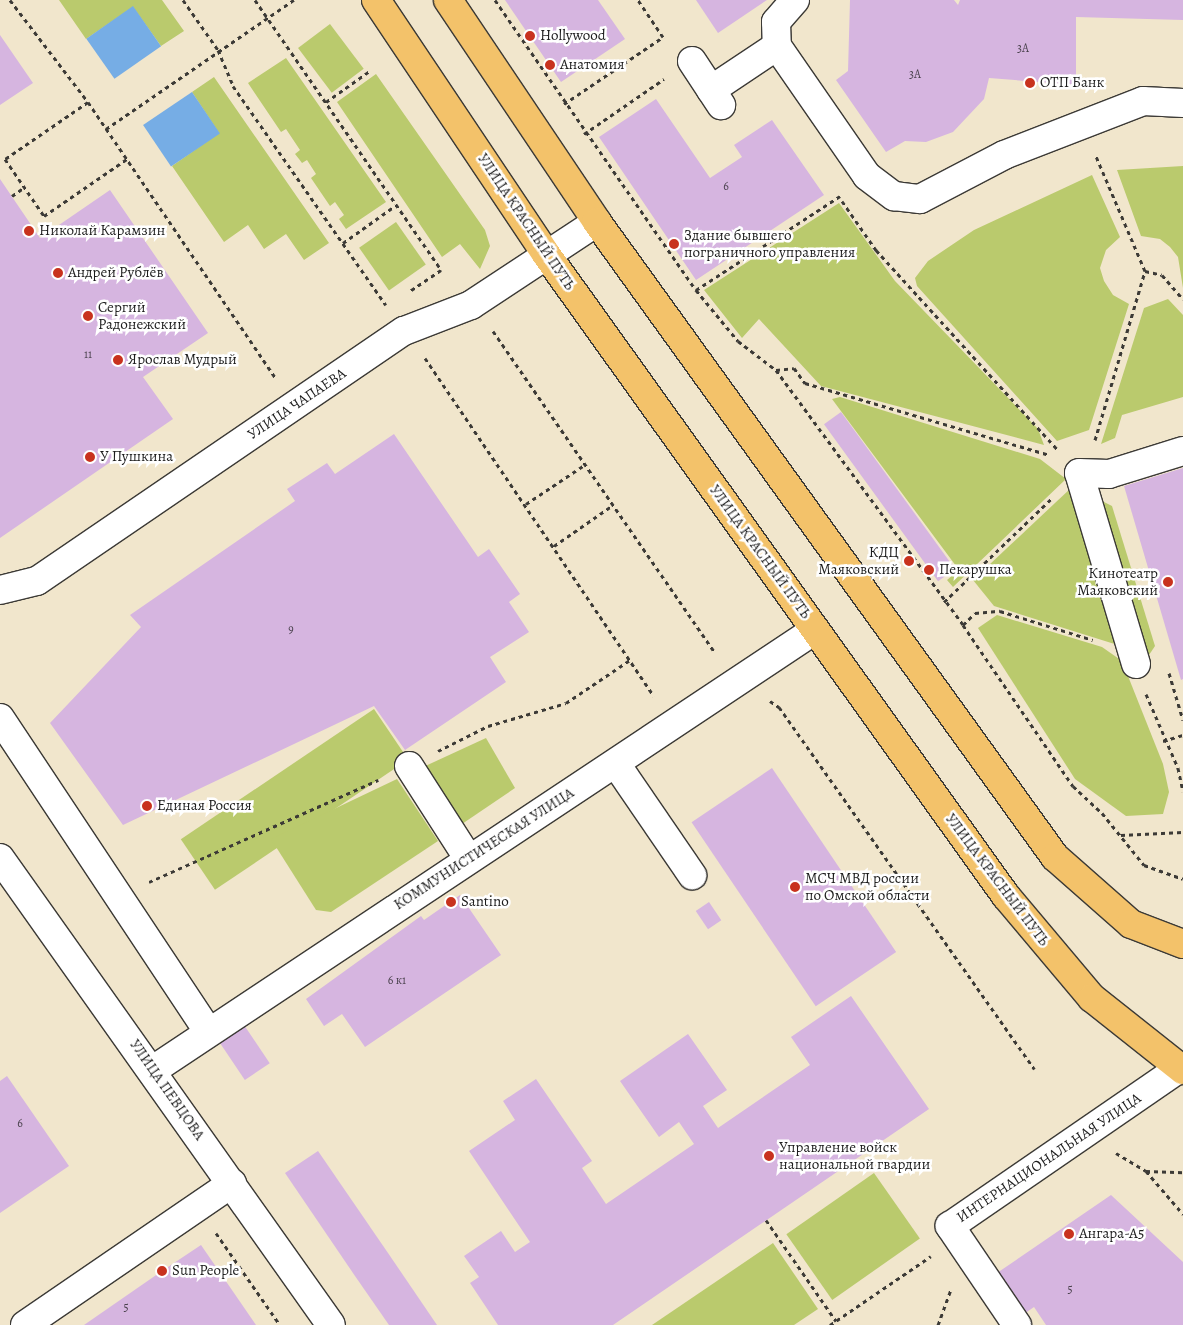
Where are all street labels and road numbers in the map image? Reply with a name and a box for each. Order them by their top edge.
street label: УЛИЦА КРАСНЫЙ ПУТЬ [474,150,578,294]
street label: УЛИЦА ЧАПАЕВА [244,364,350,444]
street label: УЛИЦА КРАСНЫЙ ПУТЬ [705,482,815,622]
street label: КОММУНИСТИЧЕСКАЯ УЛИЦА [391,784,577,914]
street label: УЛИЦА КРАСНЫЙ ПУТЬ [941,810,1053,950]
street label: УЛИЦА ПЕВЦОВА [126,1036,208,1144]
street label: ИНТЕРНАЦИОНАЛЬНАЯ УЛИЦА [953,1089,1145,1227]

